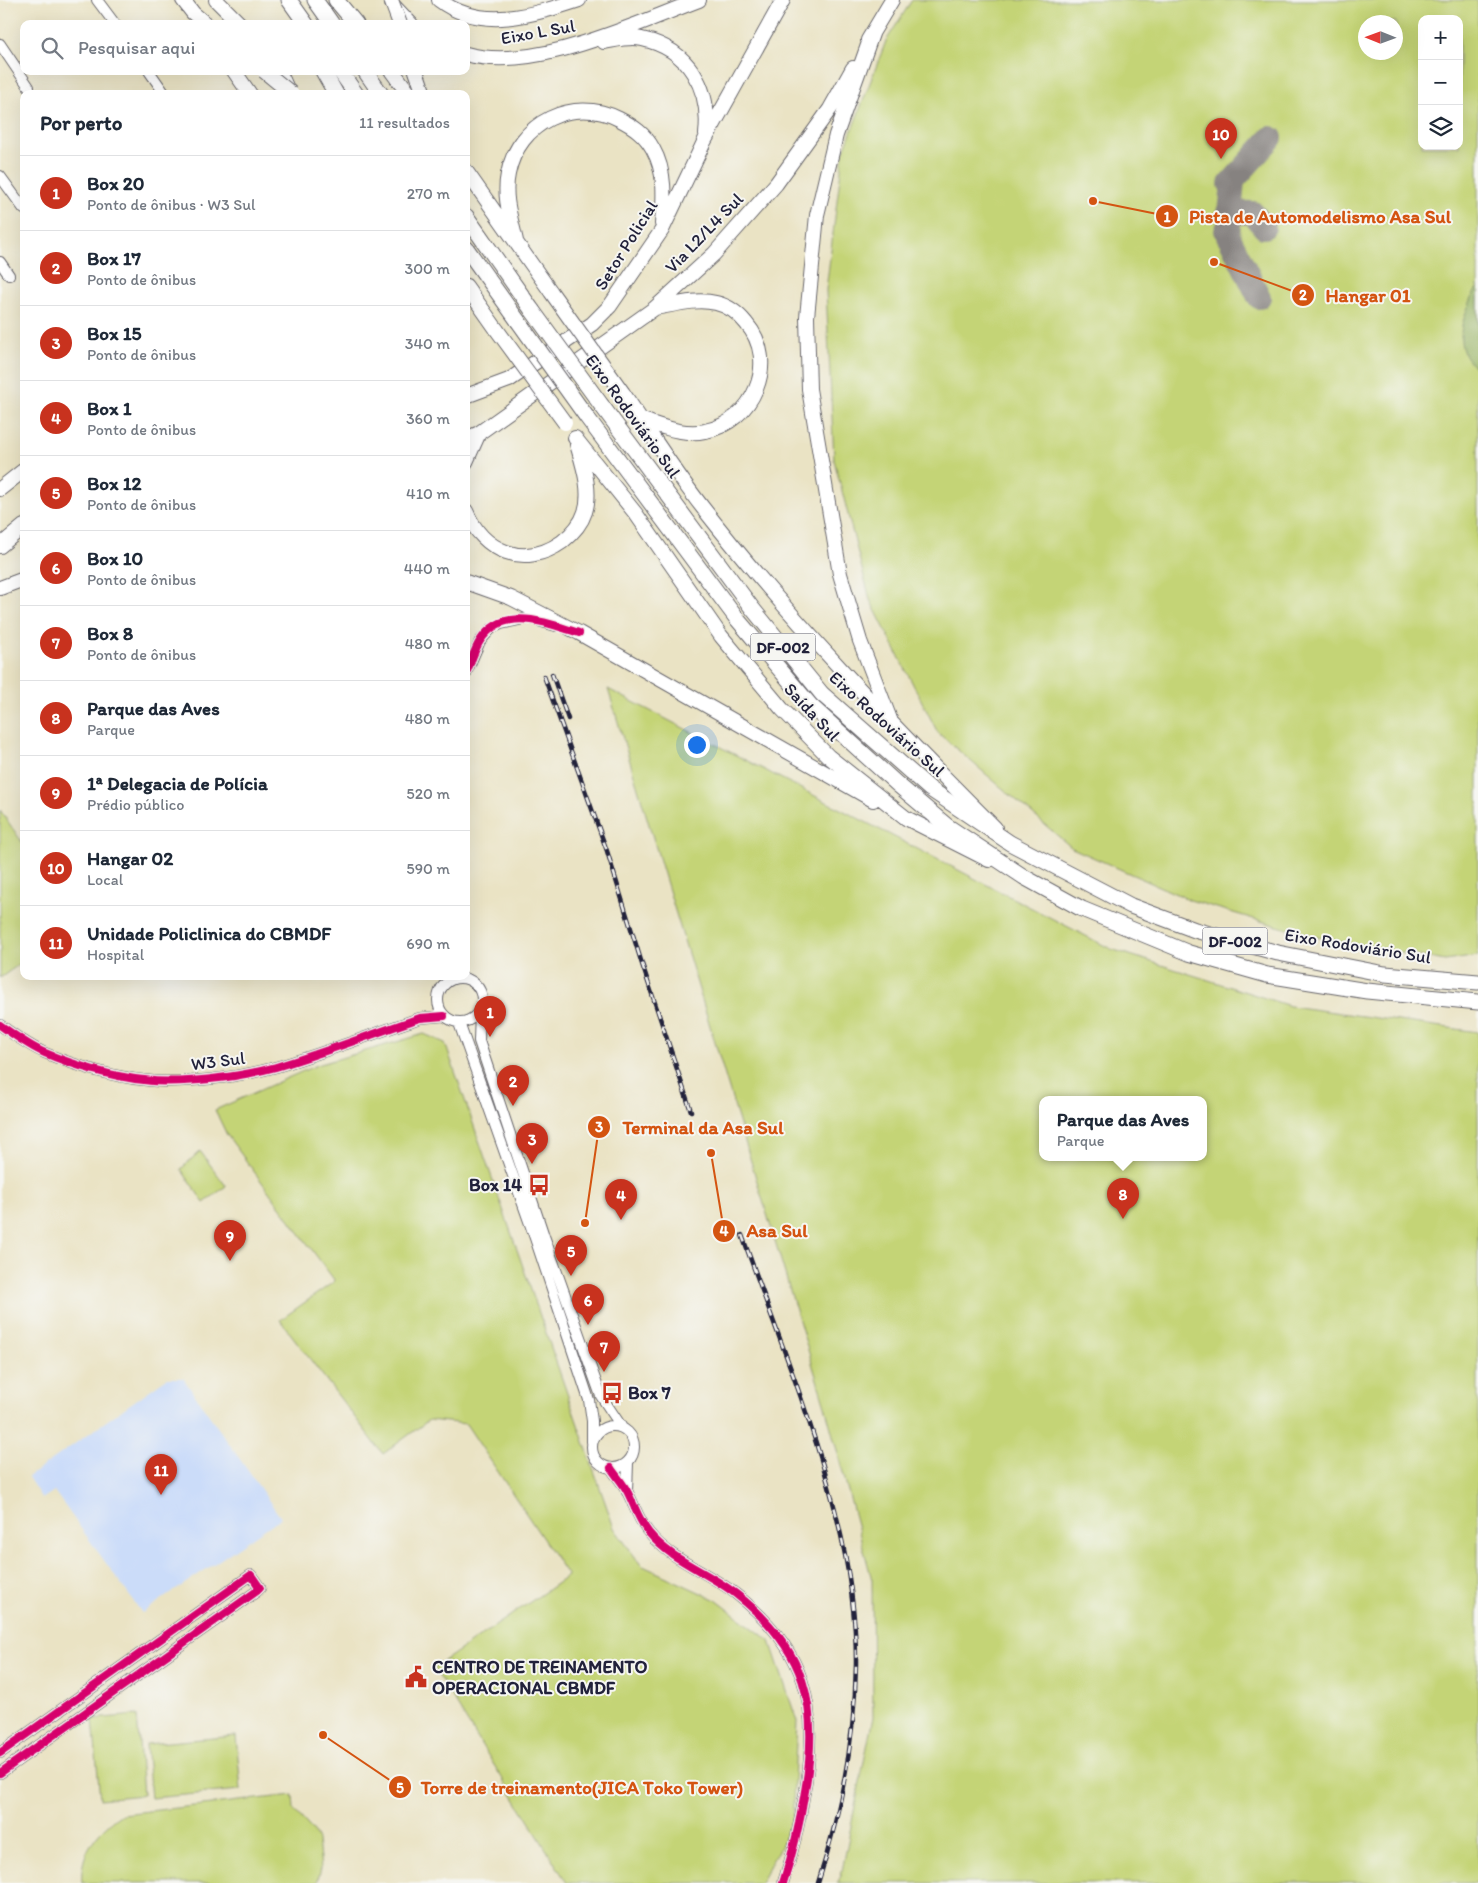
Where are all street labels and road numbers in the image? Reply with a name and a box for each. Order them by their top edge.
street label: Eixo L Sul [499,15,577,49]
street label: Via L2/L4 Sul [660,188,748,278]
street label: Setor Policial [590,196,662,294]
street label: Eixo Rodoviário Sul [581,350,685,482]
road number: DF-002 [750,634,816,660]
street label: Eixo Rodoviário Sul [825,666,949,782]
street label: Saída Sul [779,678,845,746]
street label: Eixo Rodoviário Sul [1283,924,1433,968]
road number: DF-002 [1202,928,1268,954]
street label: W3 Sul [190,1047,246,1075]

